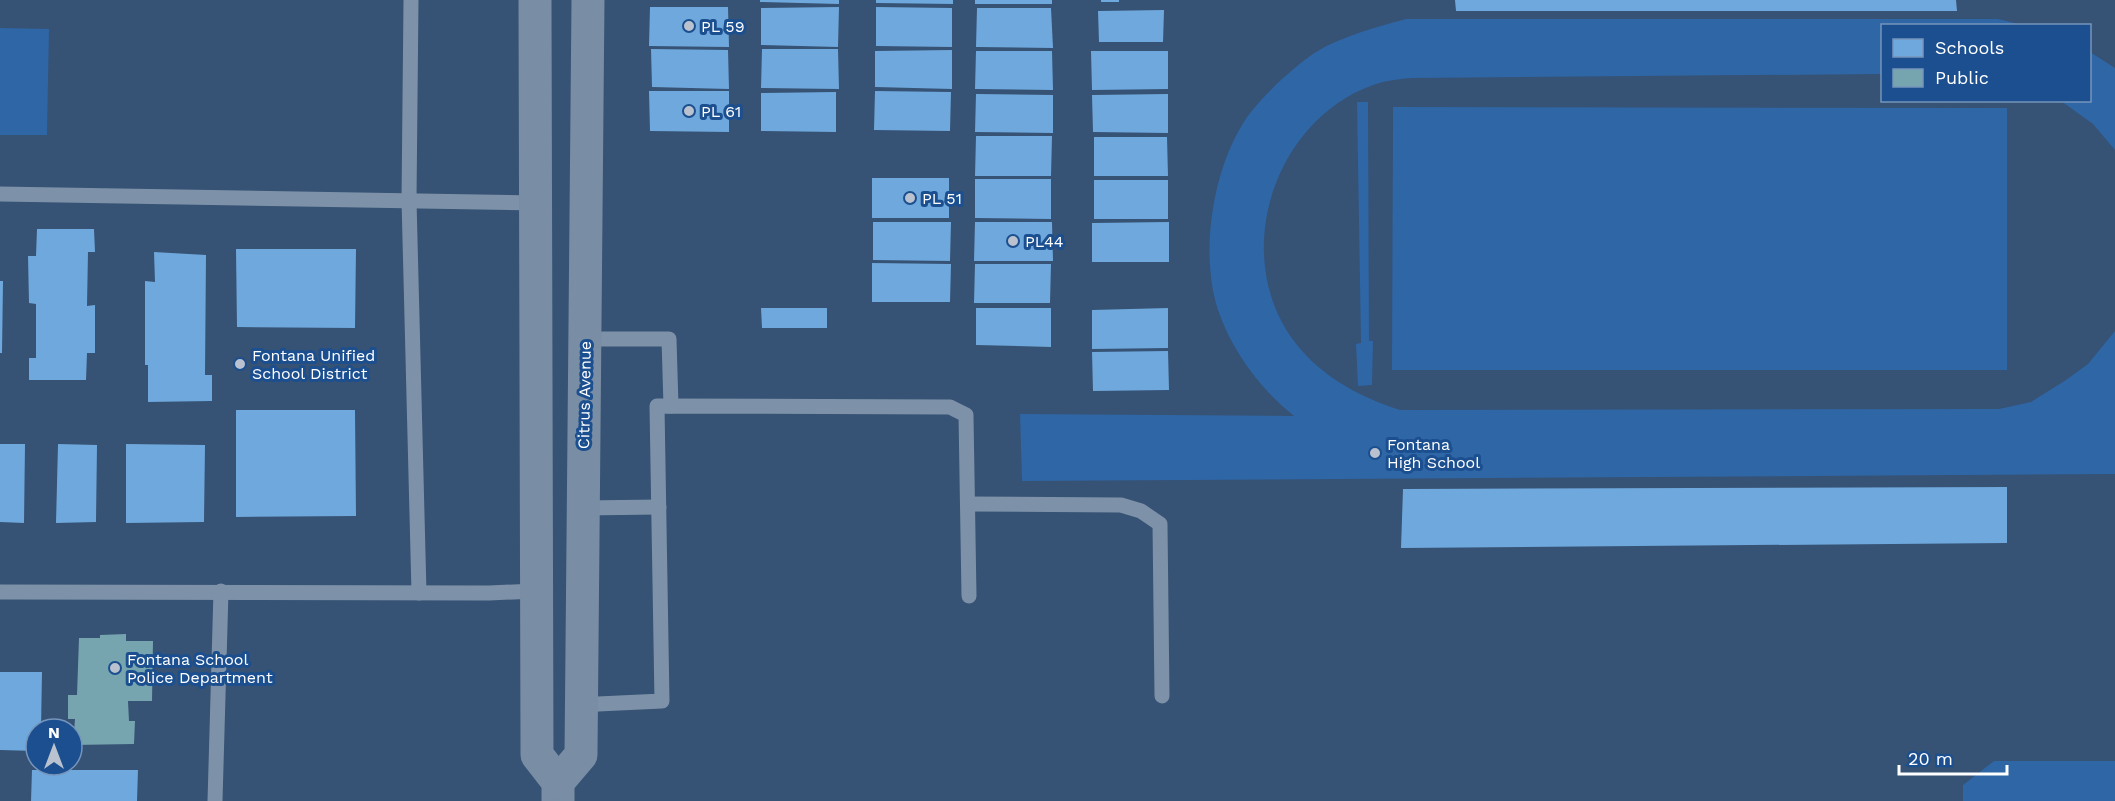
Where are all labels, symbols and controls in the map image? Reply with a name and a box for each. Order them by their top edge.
place label: PL 59 [701,17,745,36]
marker: PL 59 [682,19,696,33]
legend [1881,24,2091,102]
text: Schools [1935,37,2004,58]
text: Public [1935,67,1989,88]
place label: PL 61 [701,102,741,121]
marker: PL 61 [682,104,696,118]
place label: PL 51 [922,189,962,208]
marker: PL 51 [903,191,917,205]
place label: PL44 [1025,232,1064,251]
marker: PL44 [1006,234,1020,248]
street label: Citrus Avenue [574,341,595,449]
place label: Fontana Unified School District [252,346,375,383]
marker: Fontana Unified School District [233,357,247,371]
place label: Fontana High School [1387,435,1480,472]
marker: Fontana High School [1368,446,1382,460]
place label: Fontana School Police Department [127,650,273,687]
marker: Fontana School Police Department [108,661,122,675]
north arrow [24,717,84,777]
text: N [48,723,60,742]
scale bar [1899,738,2007,776]
text: 20 m [1908,748,1953,769]

